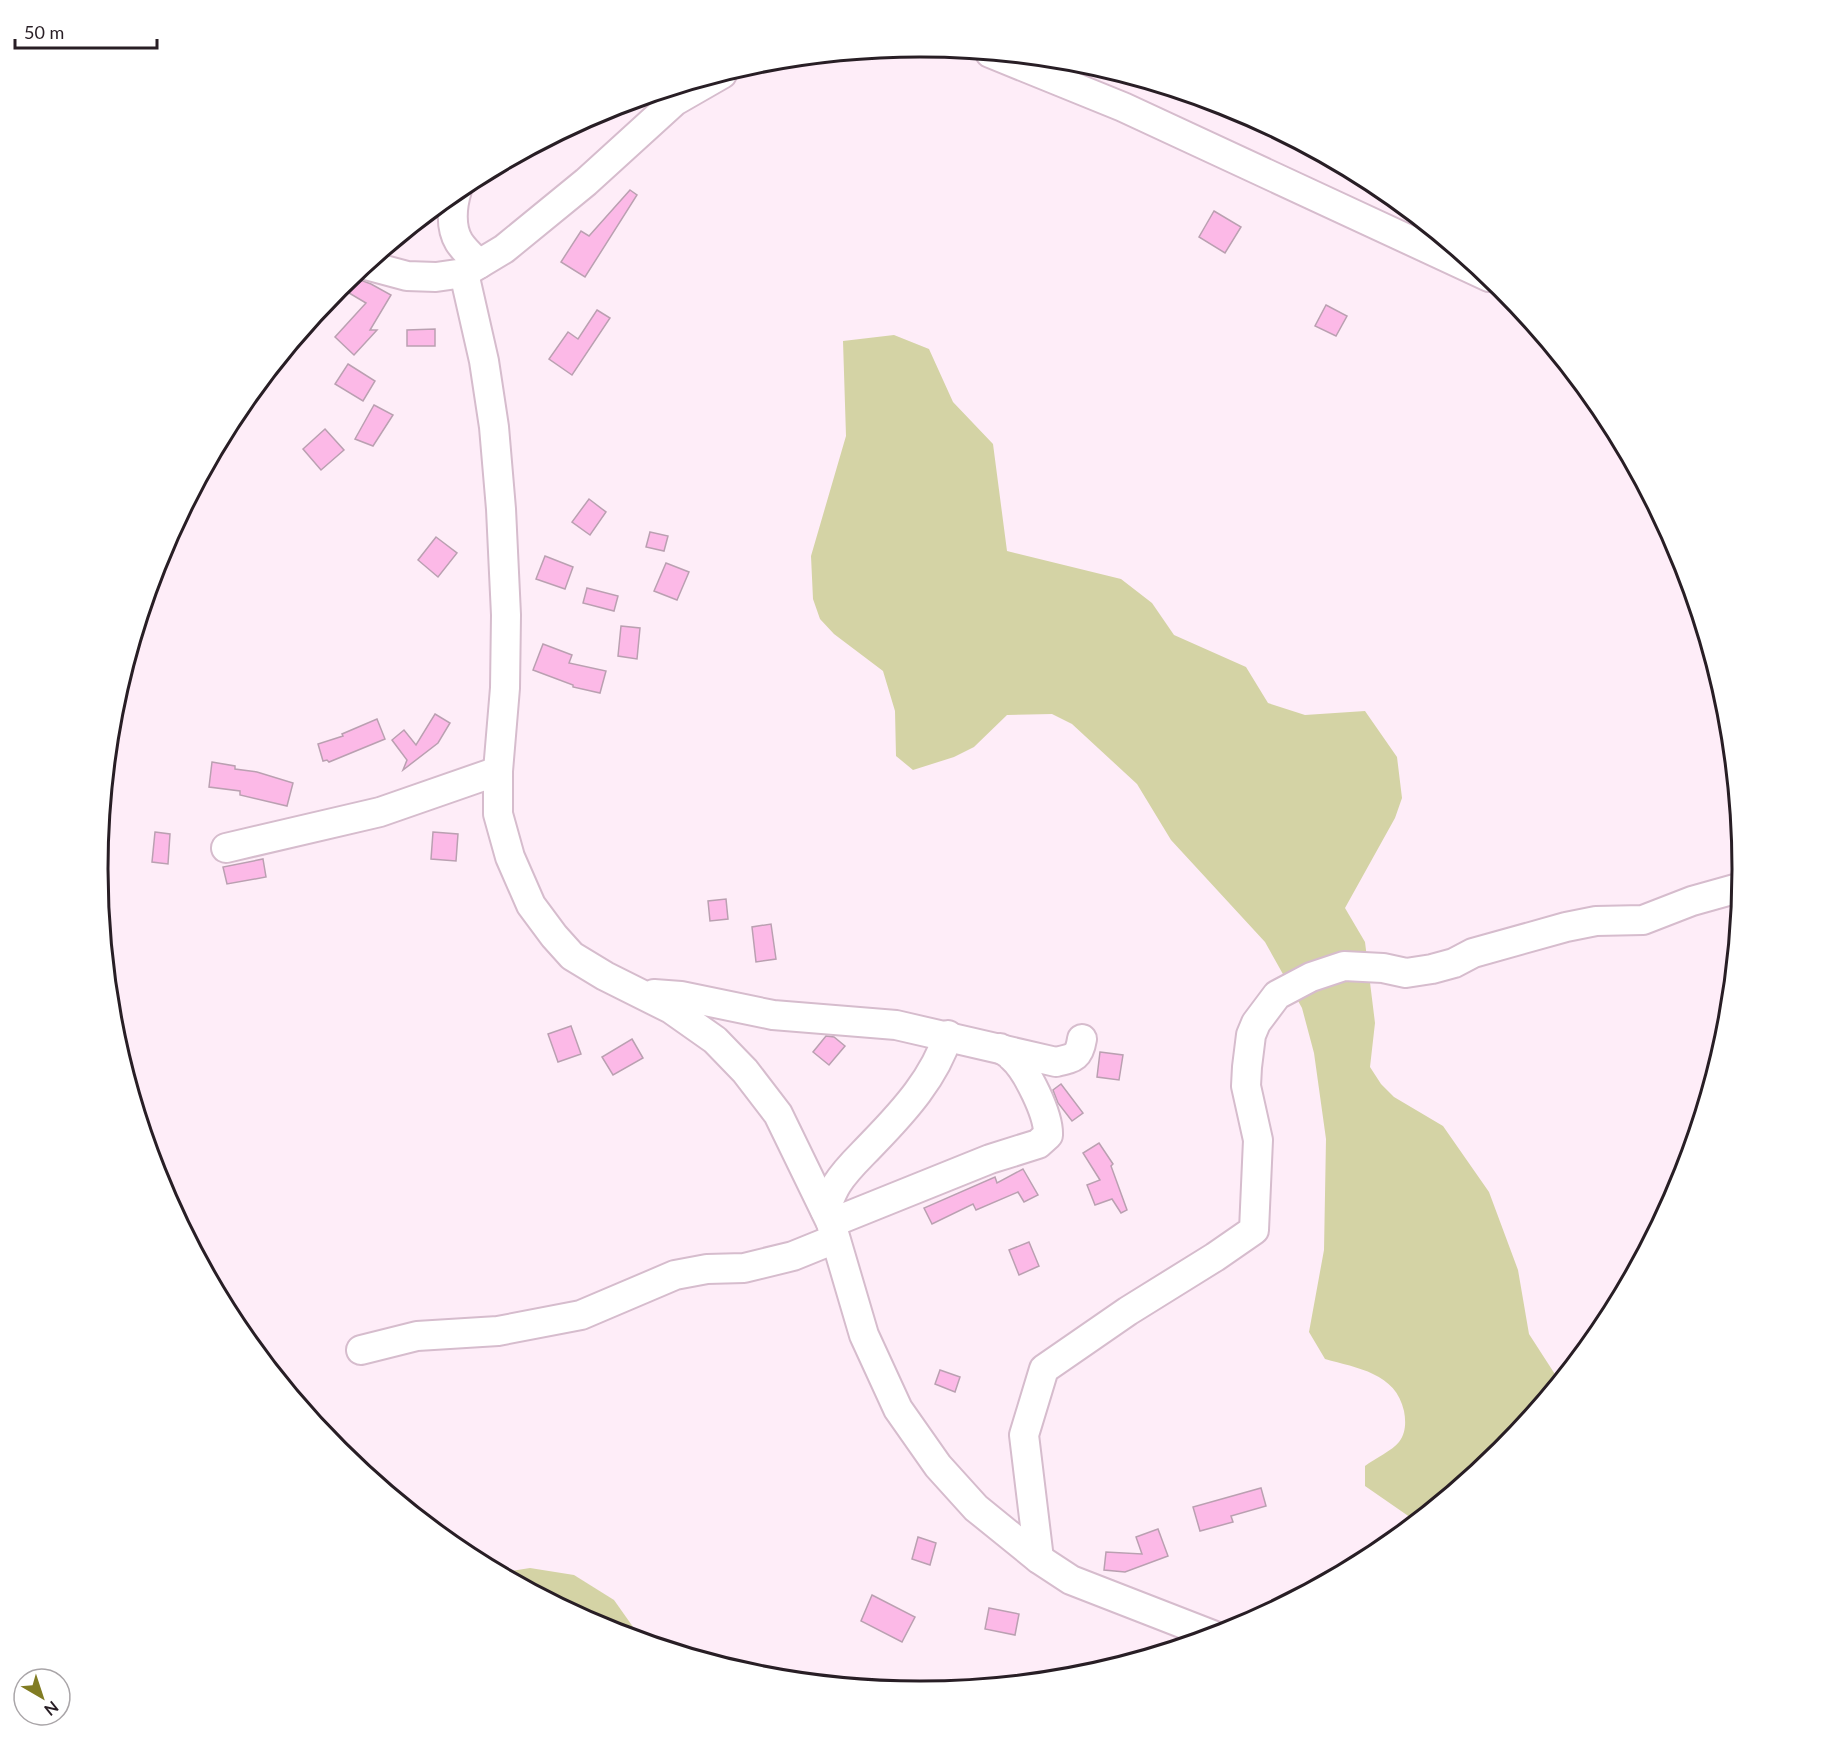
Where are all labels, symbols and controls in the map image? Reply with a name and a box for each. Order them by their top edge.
scale bar [15,12,158,50]
text: 50 m [24,21,64,43]
north arrow [12,1667,72,1727]
text: N [41,1698,63,1720]

